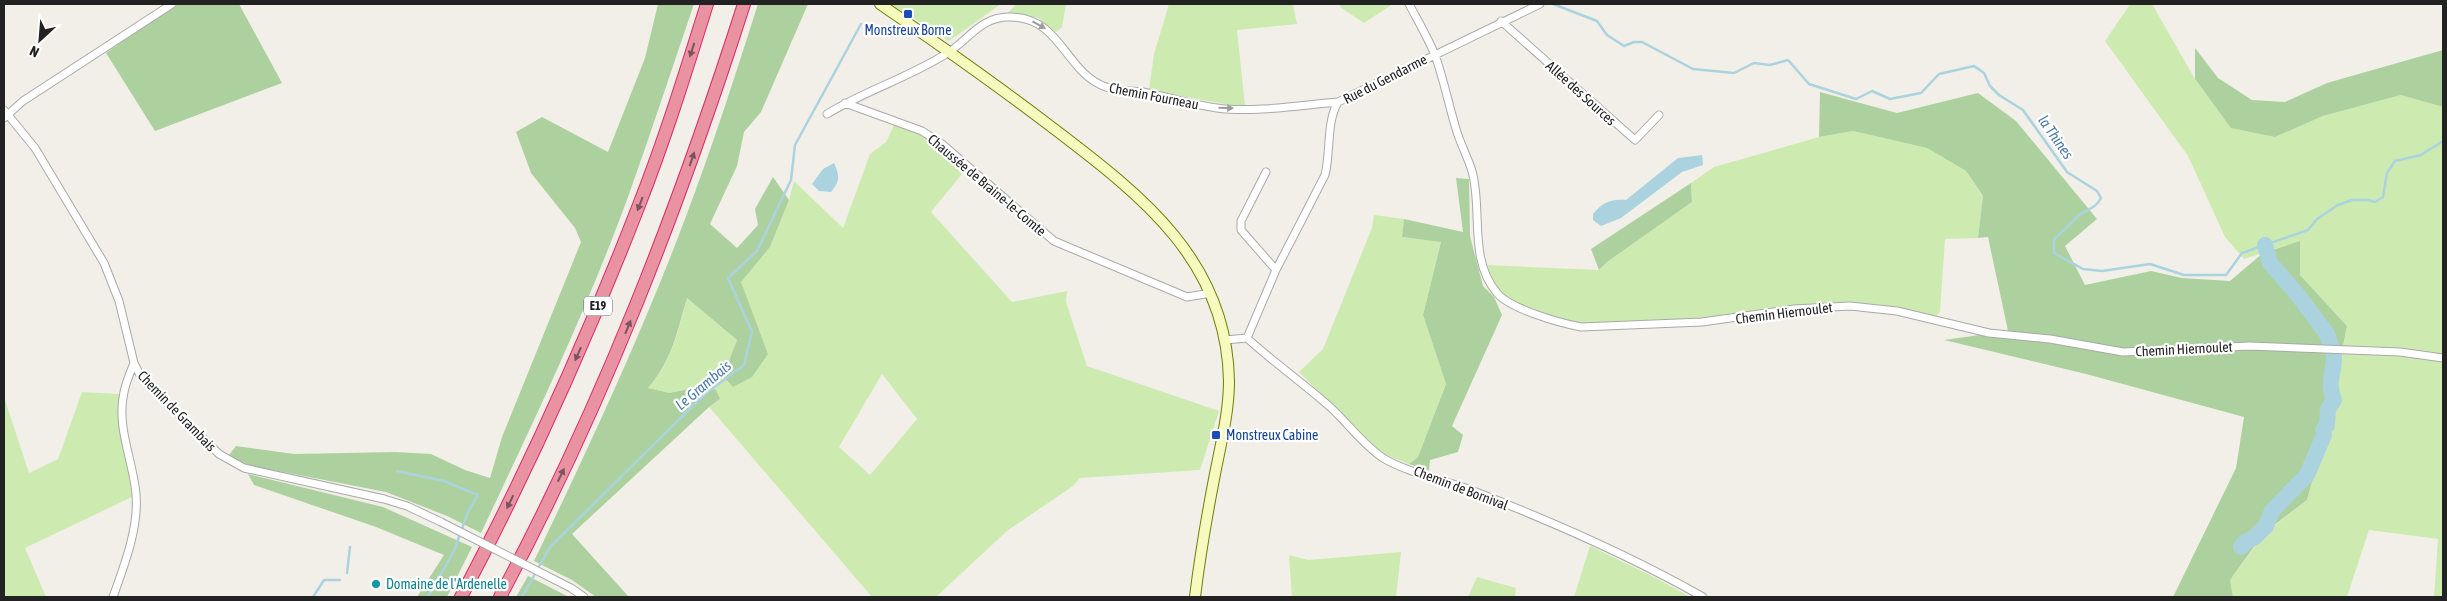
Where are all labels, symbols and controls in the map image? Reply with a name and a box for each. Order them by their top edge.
marker: Monstreux Borne [902,8,914,20]
north arrow [15,15,65,65]
one-way arrow [1033,21,1046,30]
place label: Monstreux Borne [864,22,952,38]
text: N [27,43,42,61]
one-way arrow [688,43,696,58]
street label: Rue du Gendarme [1341,51,1429,107]
street label: Allée des Sources [1543,57,1619,129]
street label: Chemin Fourneau [1108,79,1200,113]
one-way arrow [1218,105,1234,113]
water label: la Thines [2035,112,2077,162]
street label: Chaussée de Braine-le-Comte [925,131,1049,239]
one-way arrow [688,151,696,166]
one-way arrow [635,197,643,211]
road number: E19 [584,296,612,316]
street label: Chemin Hiernoulet [1735,299,1833,327]
one-way arrow [624,320,632,334]
street label: Chemin Hiernoulet [2135,338,2233,360]
one-way arrow [573,347,581,361]
water label: Le Grambais [672,357,734,413]
street label: Chemin de Grambais [135,367,219,455]
place label: Monstreux Cabine [1226,427,1318,443]
marker: Monstreux Cabine [1210,429,1222,441]
street label: Chemin de Bornival [1412,463,1511,513]
one-way arrow [557,468,566,483]
one-way arrow [506,495,514,509]
place label: Domaine de l'Ardenelle [386,576,507,592]
marker: Domaine de l'Ardenelle [370,578,382,590]

